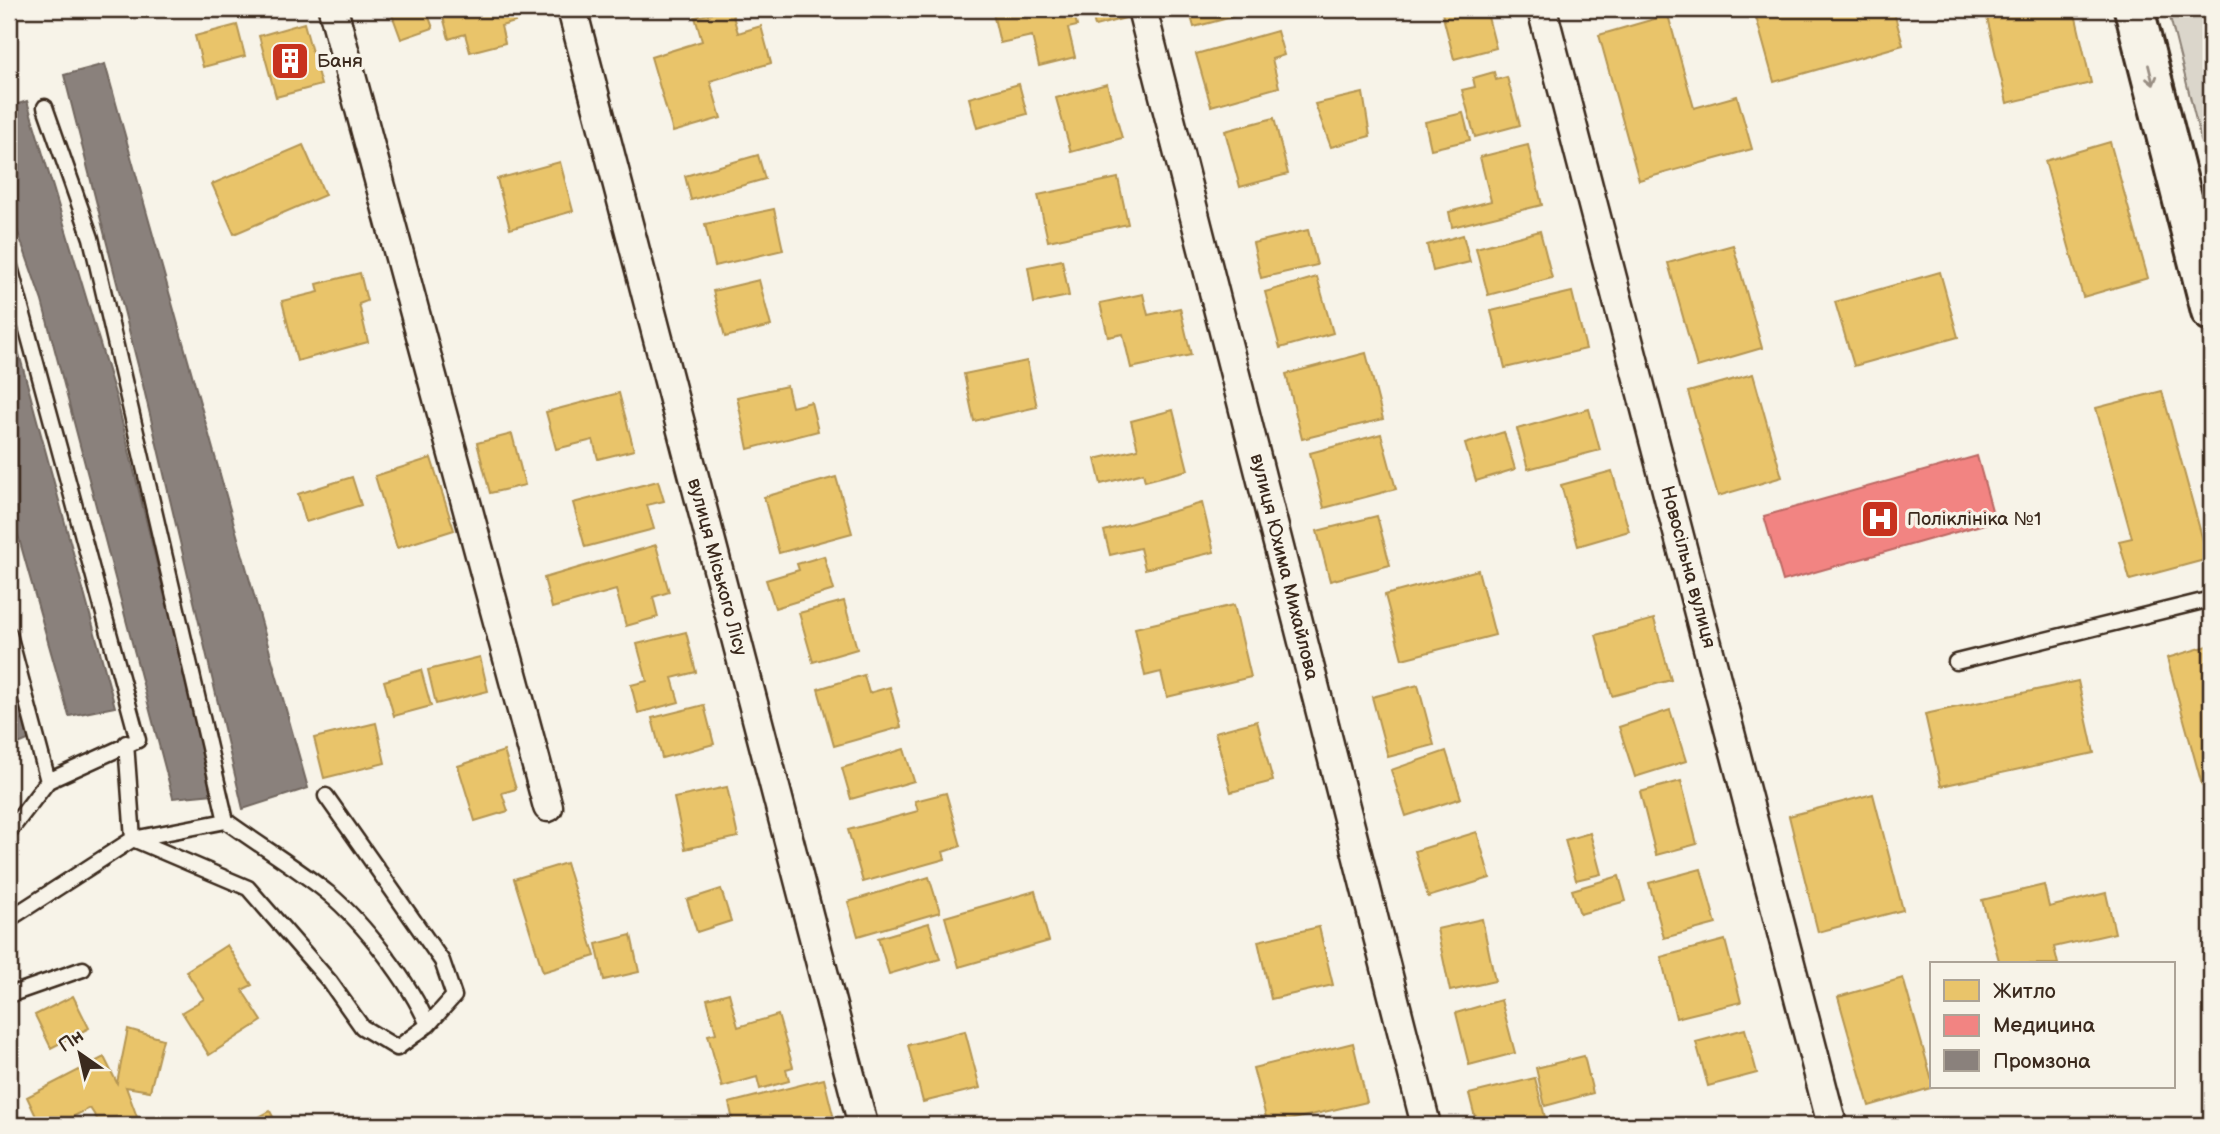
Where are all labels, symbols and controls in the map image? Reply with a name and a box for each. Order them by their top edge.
building icon: Баня [269,40,311,82]
place label: Баня [317,50,363,73]
one-way arrow [2145,63,2158,86]
street label: вулиця Юхима Михайлова [1245,451,1323,683]
street label: вулиця Міського Лісу [682,476,752,658]
street label: Новосільна вулиця [1655,483,1721,651]
hospital icon: Поліклініка №1 [1859,498,1901,540]
place label: Поліклініка №1 [1907,508,2041,531]
legend [1930,962,2174,1088]
text: Житло [1993,979,2056,1004]
text: Медицина [1993,1013,2096,1038]
north arrow [46,1018,116,1088]
text: Пн [54,1025,88,1058]
text: Промзона [1993,1049,2091,1074]

